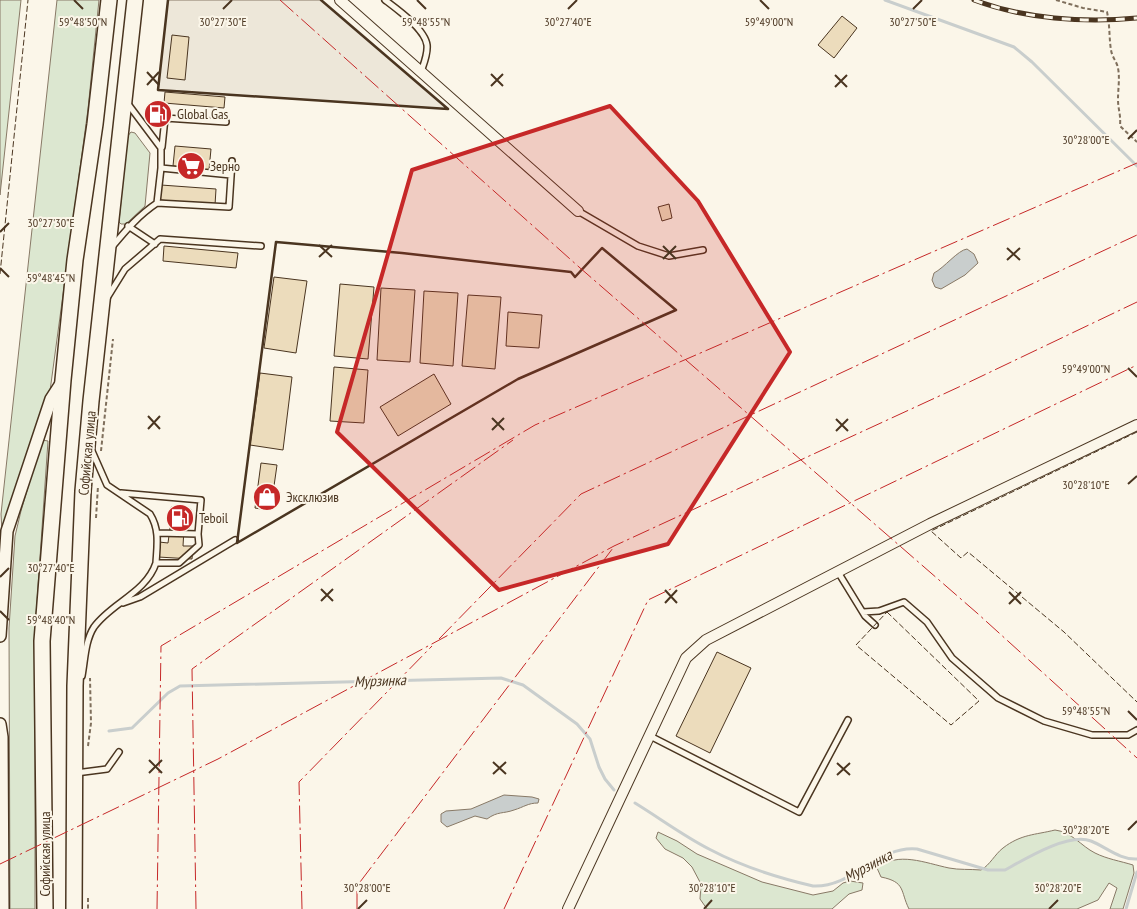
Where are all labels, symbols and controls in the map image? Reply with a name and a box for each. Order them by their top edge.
text: 59°48'50"N [59,14,107,29]
text: 30°27'30"E [199,14,247,29]
text: 59°48'55"N [402,14,450,29]
text: 30°27'40"E [544,14,592,29]
text: 59°49'00"N [745,14,793,29]
text: 30°27'50"E [889,14,937,29]
fuel station icon: Global Gas [143,99,173,129]
place label: Global Gas [177,105,229,123]
text: 30°28'00"E [1062,132,1110,147]
supermarket icon: Зерно [176,151,206,181]
place label: Зерно [210,157,240,175]
text: 30°27'30"E [27,215,75,230]
text: 59°48'45"N [27,270,75,285]
text: 59°49'00"N [1062,361,1110,376]
street label: Софийская улица [74,410,100,496]
text: 30°28'10"E [1062,477,1110,492]
shop icon: Эксклюзив [252,482,282,512]
place label: Эксклюзив [286,488,339,506]
fuel station icon: Teboil [165,503,195,533]
place label: Teboil [199,509,229,527]
text: 30°27'40"E [27,560,75,575]
text: 59°48'40"N [27,612,75,627]
water label: Мурзинка [354,670,407,691]
text: 59°48'55"N [1062,703,1110,718]
street label: Софийская улица [36,811,54,897]
text: 30°28'20"E [1062,822,1110,837]
water label: Мурзинка [840,845,896,886]
text: 30°28'00"E [343,880,391,895]
text: 30°28'10"E [688,880,736,895]
text: 30°28'20"E [1034,880,1082,895]

